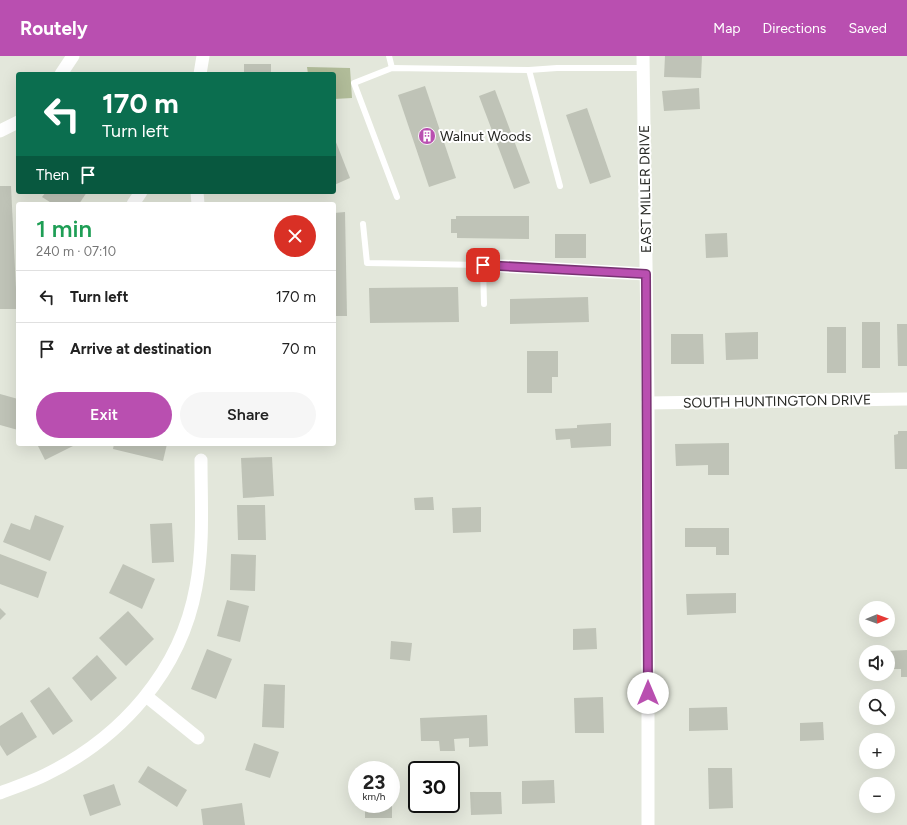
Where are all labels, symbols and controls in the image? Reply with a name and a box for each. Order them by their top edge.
text: Routely [20,17,88,40]
text: Map [713,20,741,37]
text: Directions [763,20,826,37]
text: Saved [848,20,887,37]
text: 170 m [102,86,179,120]
icon: left [36,88,88,140]
text: Turn left [102,120,169,142]
street label: EAST MILLER DRIVE [636,125,655,253]
building icon: Walnut Woods [417,126,437,146]
place label: Walnut Woods [440,128,531,145]
icon: arrive [77,164,99,186]
text: Then [36,166,69,184]
text: 1 min [36,214,92,243]
button: close [274,215,316,257]
text: 240 m · 07:10 [36,244,116,259]
pin [466,248,500,282]
icon: arrive [472,254,494,276]
icon: left [36,286,58,308]
text: Turn left [70,288,128,306]
text: 170 m [276,288,316,306]
icon: arrive [36,338,58,360]
text: Arrive at destination [70,340,211,358]
text: 70 m [282,340,316,358]
street label: SOUTH HUNTINGTON DRIVE [683,391,871,412]
button: Exit [36,392,172,438]
button: Share [180,392,316,438]
north arrow [859,601,895,637]
map controls [859,601,895,813]
button: sound [859,645,895,681]
position arrow [627,672,669,714]
button: search [859,689,895,725]
button: + [859,733,895,769]
speed limit sign: 30 [408,761,460,813]
text: 23 [363,770,385,794]
button: − [859,777,895,813]
text: km/h [363,790,385,803]

